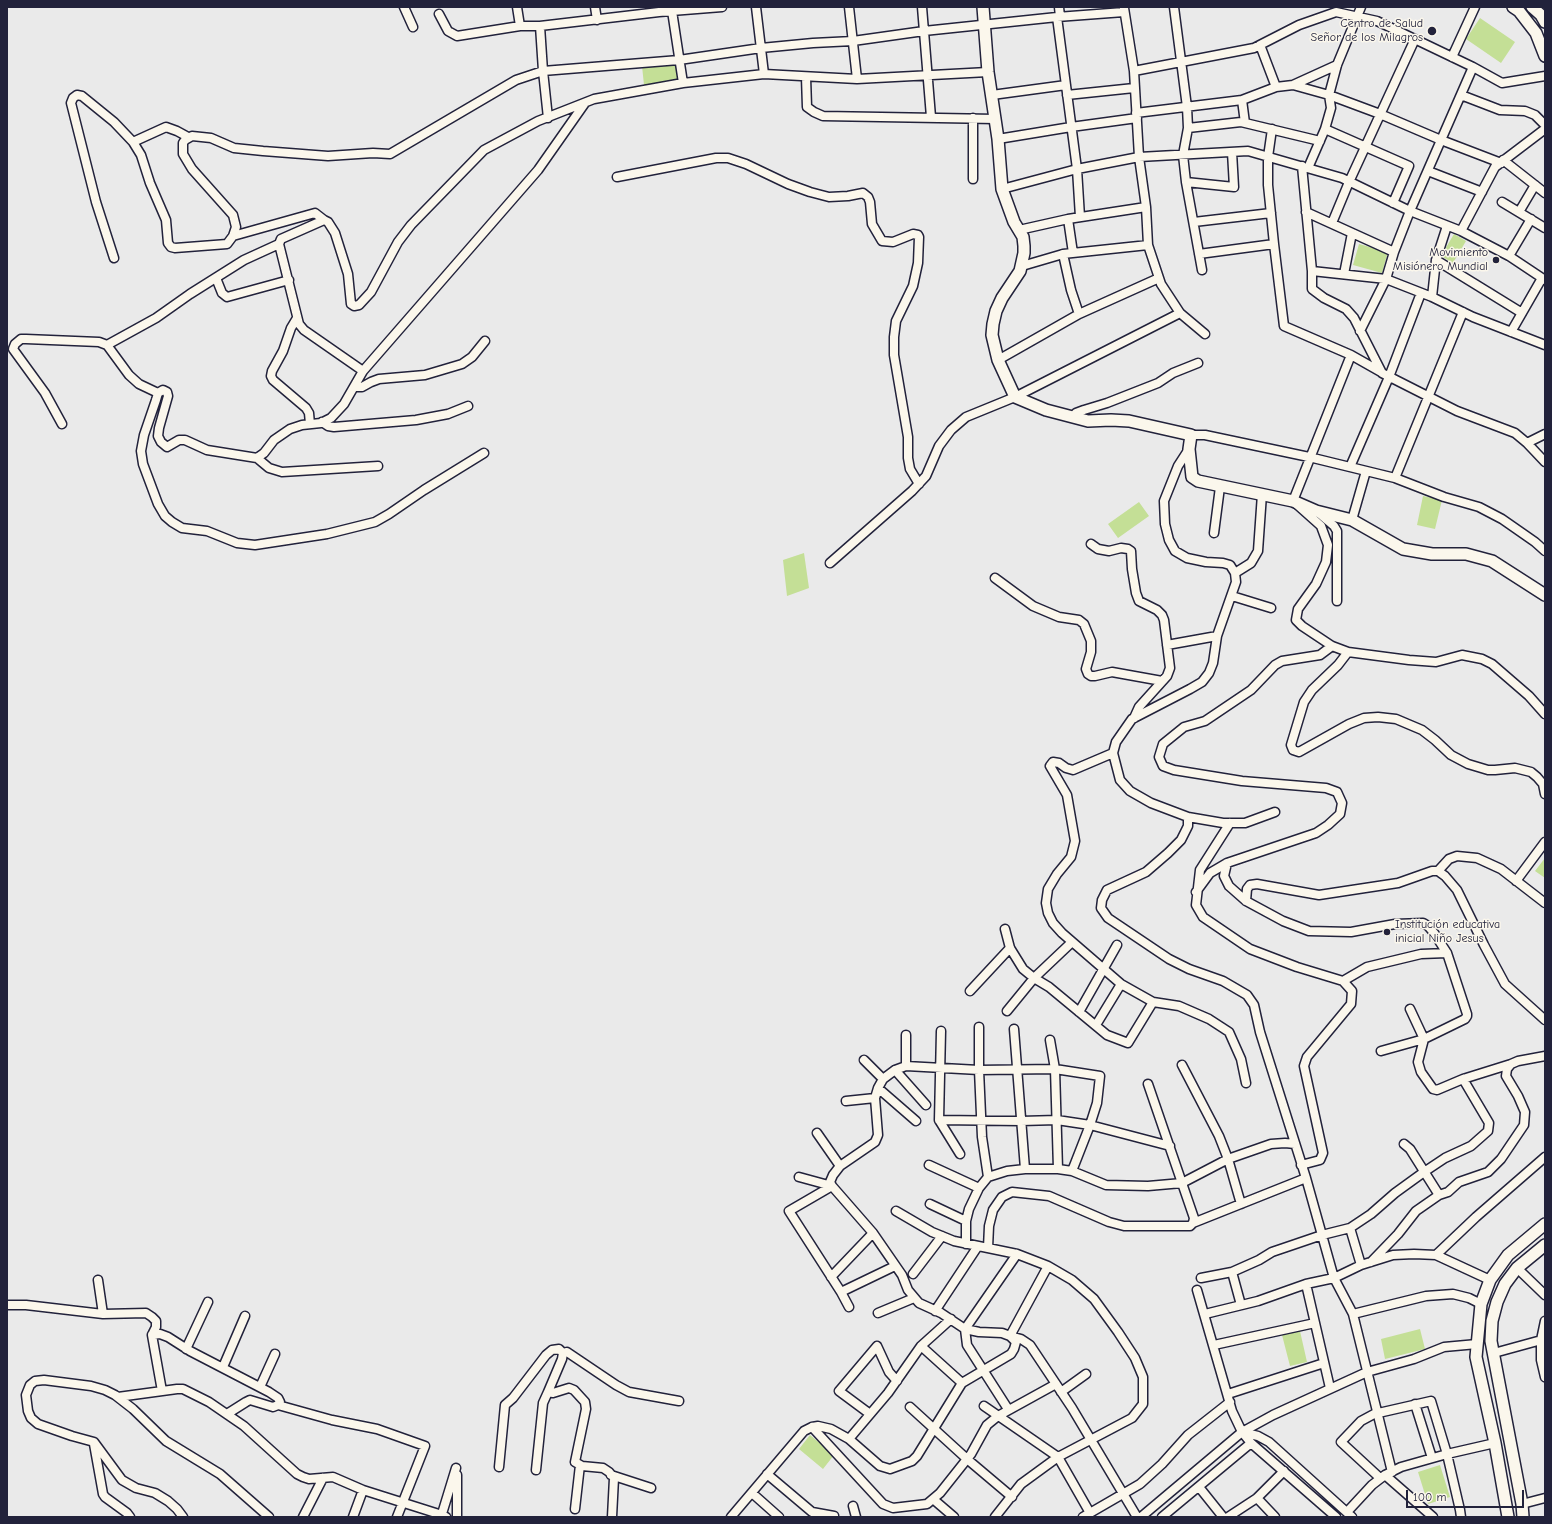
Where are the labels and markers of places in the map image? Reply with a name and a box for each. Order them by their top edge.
place label: Centro de Salud Señor de los Milagros [1311,17,1423,45]
marker: Centro de Salud Señor de los Milagros [1426,25,1438,37]
place label: Movimiento Misiónero Mundial [1393,246,1488,274]
marker: Movimiento Misiónero Mundial [1491,255,1501,265]
place label: Institución educativa inicial Niño Jesus [1395,918,1500,946]
marker: Institución educativa inicial Niño Jesus [1382,927,1392,937]

